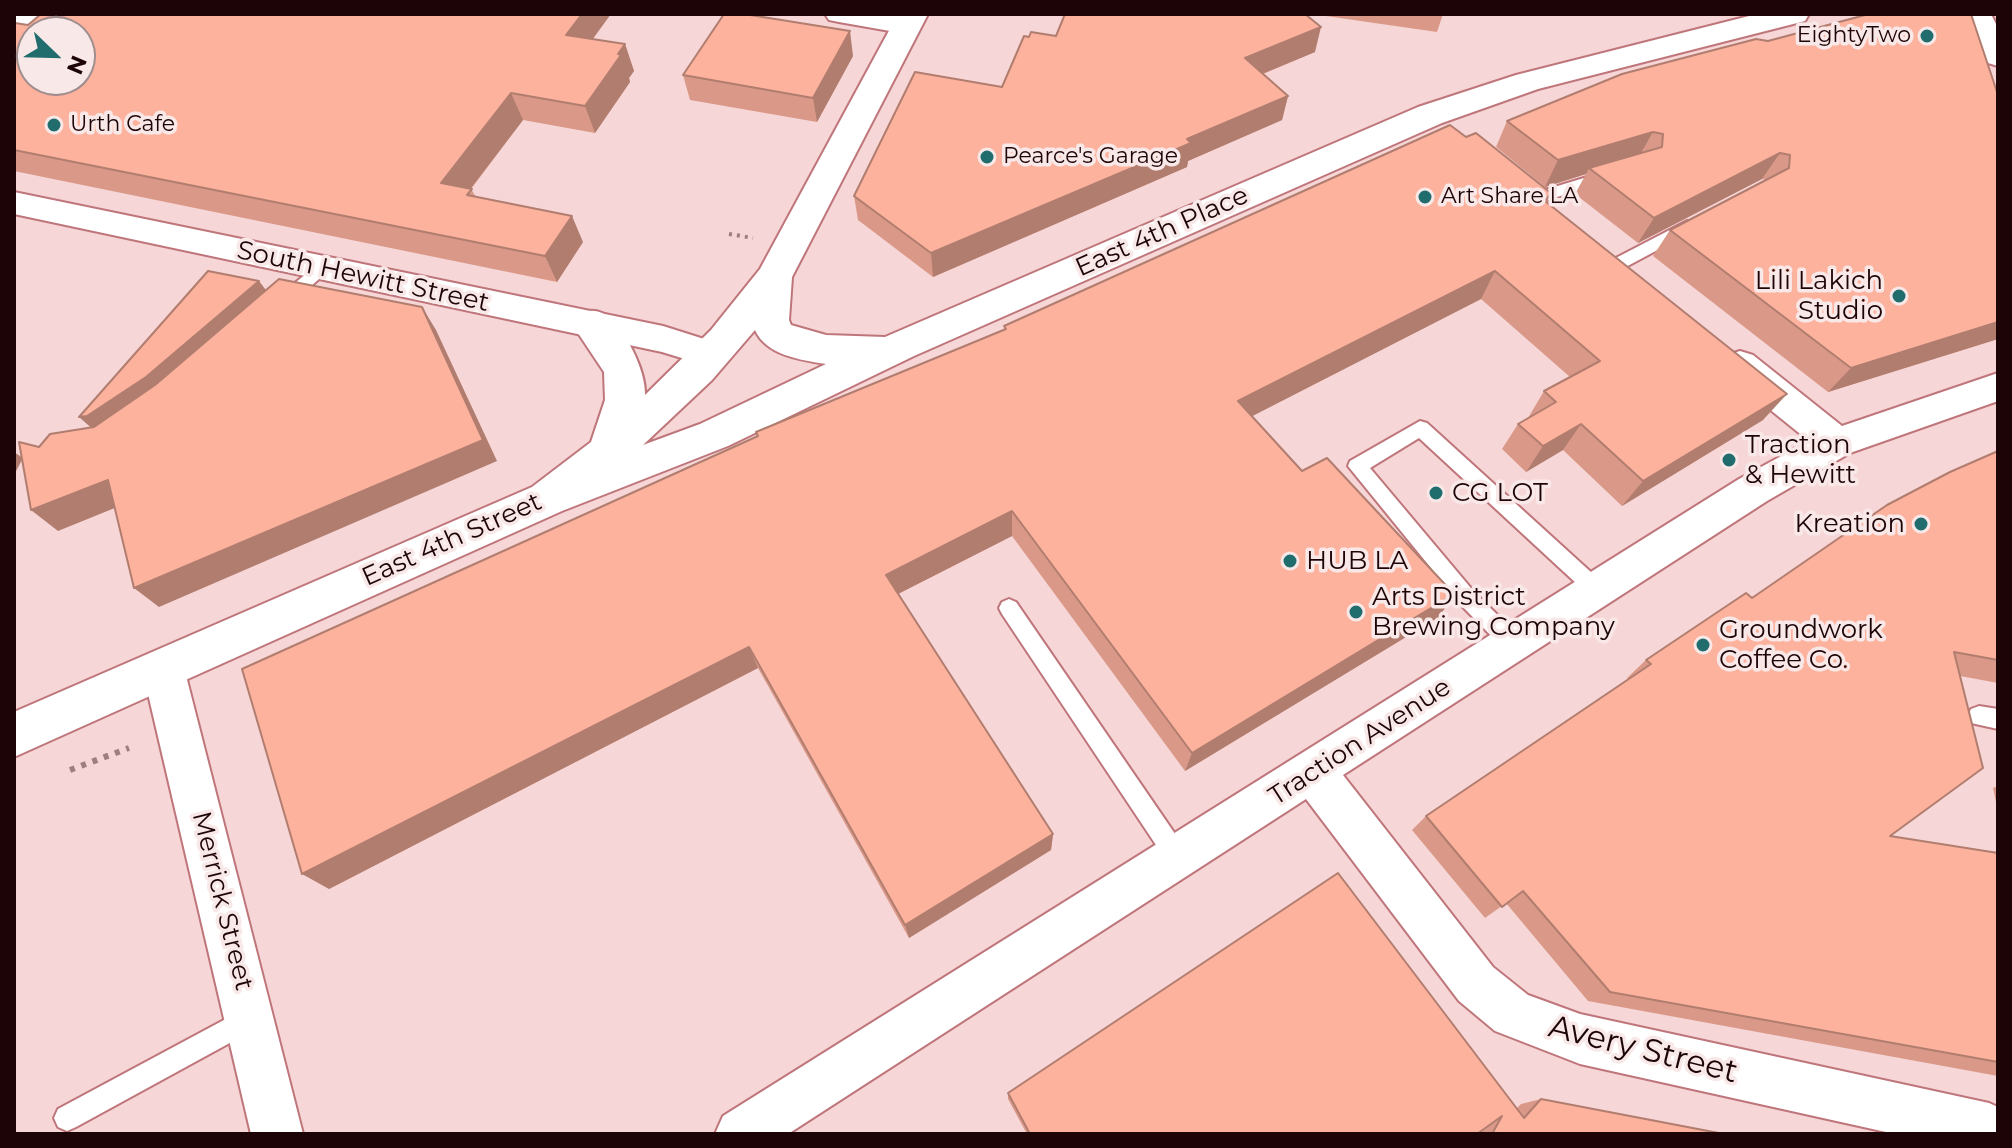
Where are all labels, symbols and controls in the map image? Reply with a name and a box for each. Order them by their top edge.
north arrow [16,16,96,96]
place label: EightyTwo [1797,23,1911,49]
marker: EightyTwo [1918,27,1936,45]
text: N [61,51,93,78]
place label: Urth Cafe [70,112,175,138]
marker: Urth Cafe [45,116,63,134]
place label: Pearce's Garage [1003,144,1178,170]
marker: Pearce's Garage [978,148,996,166]
street label: East 4th Place [1071,180,1253,284]
place label: Art Share LA [1441,184,1578,210]
marker: Art Share LA [1416,188,1434,206]
street label: South Hewitt Street [234,235,492,319]
place label: Lili Lakich Studio [1755,265,1883,326]
marker: Lili Lakich Studio [1890,287,1908,305]
place label: Traction & Hewitt [1745,429,1856,490]
marker: Traction & Hewitt [1720,451,1738,469]
place label: CG LOT [1452,477,1548,509]
marker: CG LOT [1427,484,1445,502]
street label: East 4th Street [357,486,547,594]
place label: Kreation [1795,508,1905,540]
marker: Kreation [1912,515,1930,533]
place label: HUB LA [1306,545,1408,577]
marker: HUB LA [1281,552,1299,570]
place label: Arts District Brewing Company [1372,581,1615,642]
marker: Arts District Brewing Company [1347,603,1365,621]
place label: Groundwork Coffee Co. [1719,614,1883,676]
marker: Groundwork Coffee Co. [1694,636,1712,654]
street label: Traction Avenue [1263,672,1457,812]
street label: Merrick Street [185,808,259,994]
street label: Avery Street [1545,1008,1741,1092]

